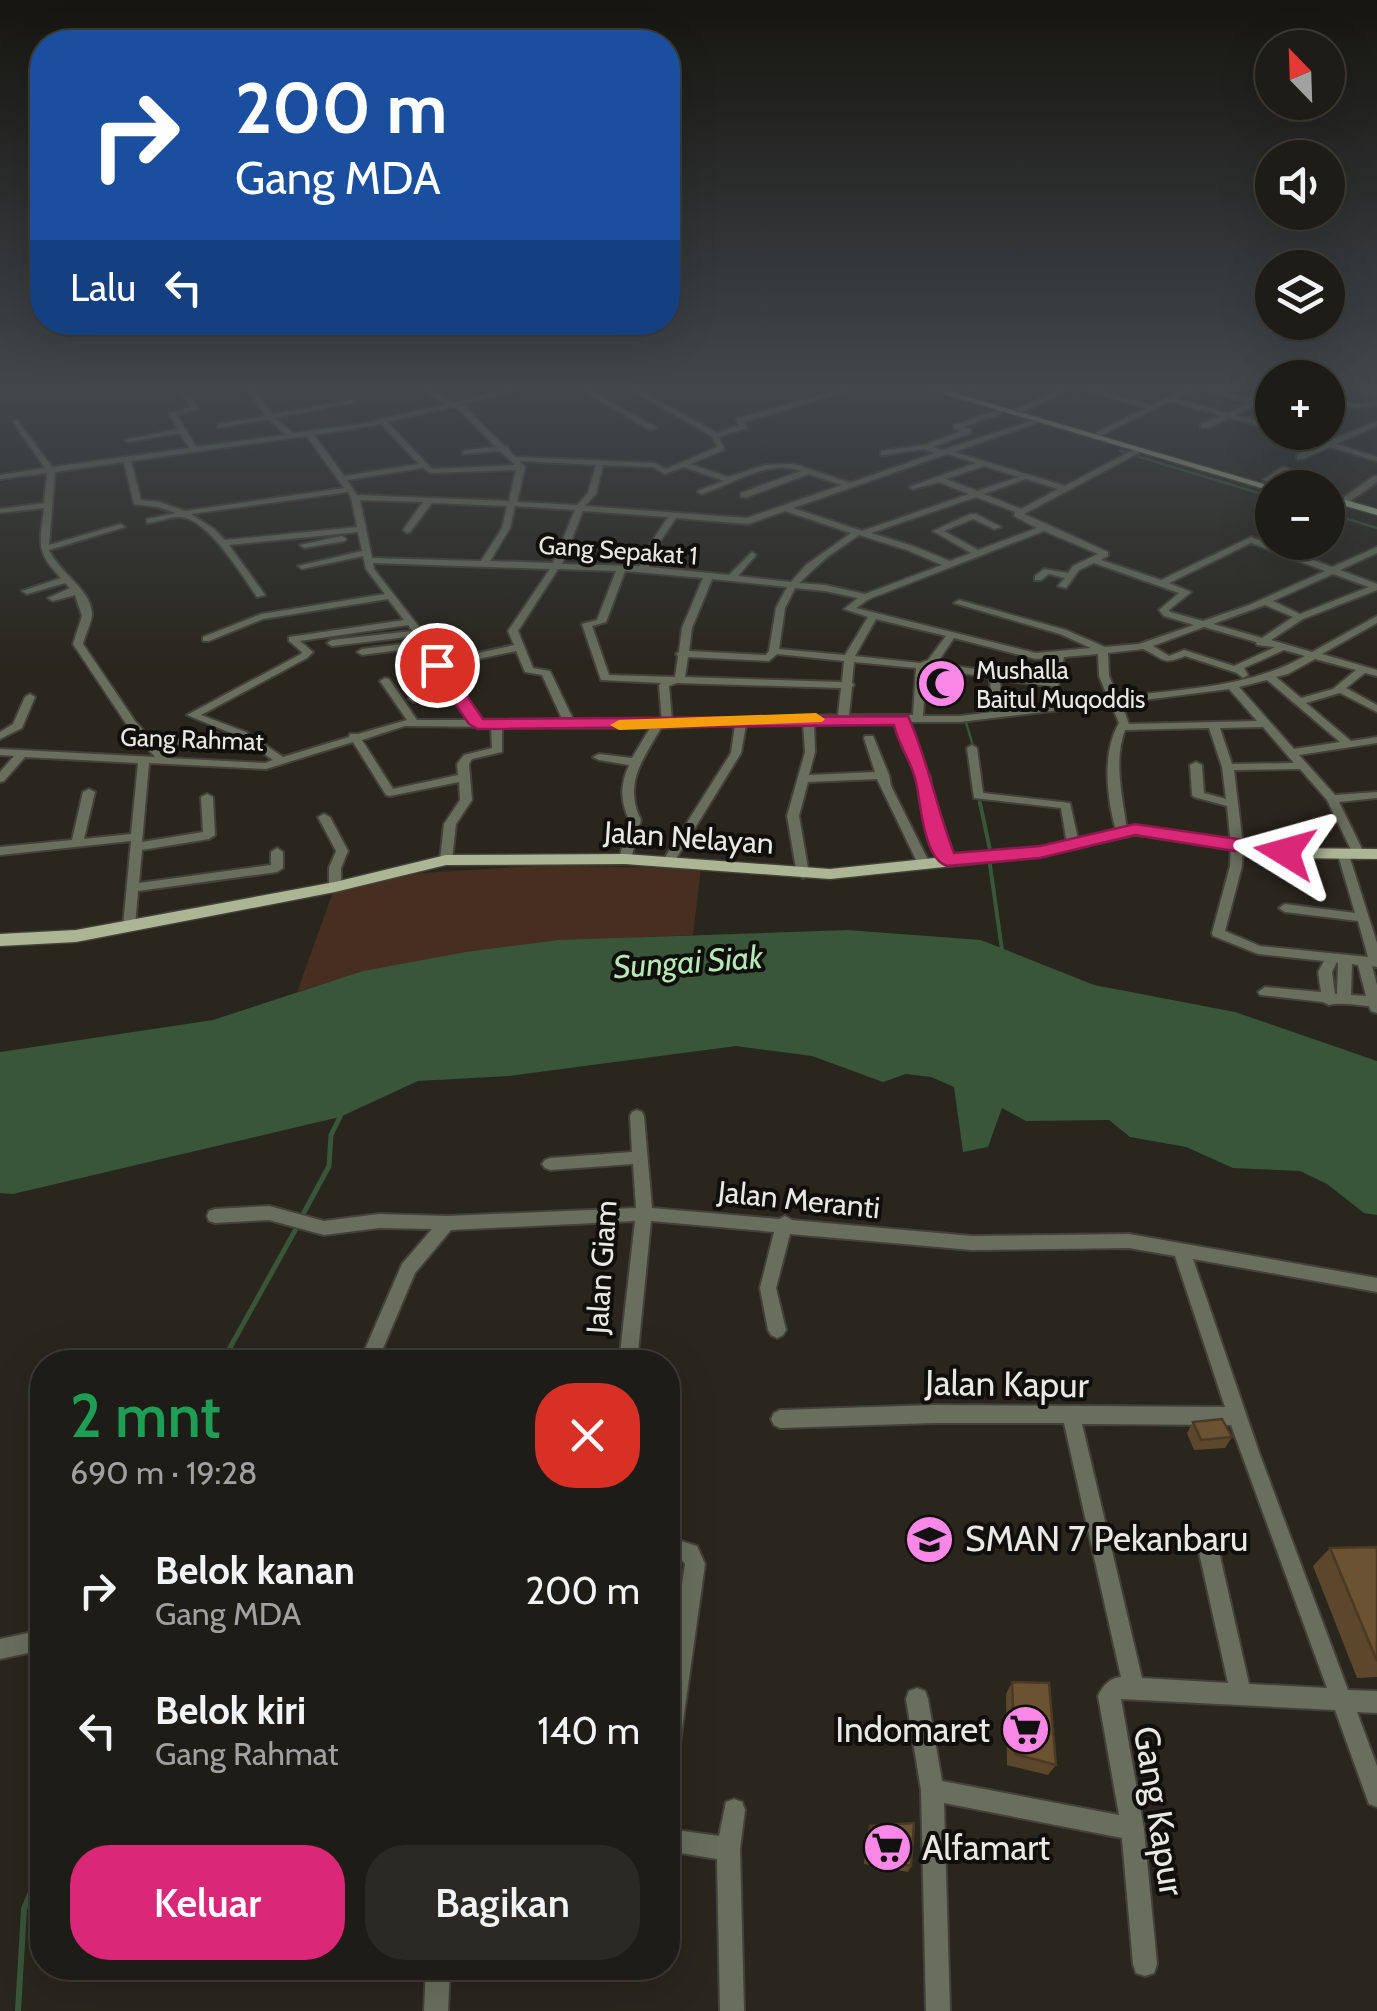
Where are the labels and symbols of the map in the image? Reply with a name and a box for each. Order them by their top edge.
north arrow [1255,30,1345,120]
street label: Gang Sepakat 1 [538,529,698,571]
pin [395,623,480,708]
place label: Mushalla Baitul Muqoddis [976,655,1145,714]
mosque icon: Mushalla Baitul Muqoddis [915,658,967,710]
street label: Gang Rahmat [120,722,265,757]
position arrow [1233,800,1337,904]
street label: Jalan Nelayan [602,813,775,862]
water label: Sungai Siak [612,937,765,986]
street label: Jalan Meranti [715,1172,882,1226]
street label: Jalan Giam [578,1199,625,1336]
street label: Jalan Kapur [924,1361,1089,1406]
school or university icon: SMAN 7 Pekanbaru [904,1513,956,1565]
place label: SMAN 7 Pekanbaru [965,1517,1248,1560]
supermarket icon: Indomaret [999,1704,1051,1756]
place label: Indomaret [835,1708,990,1751]
street label: Gang Kapur [1125,1723,1194,1899]
supermarket icon: Alfamart [861,1822,913,1874]
place label: Alfamart [922,1826,1050,1869]

